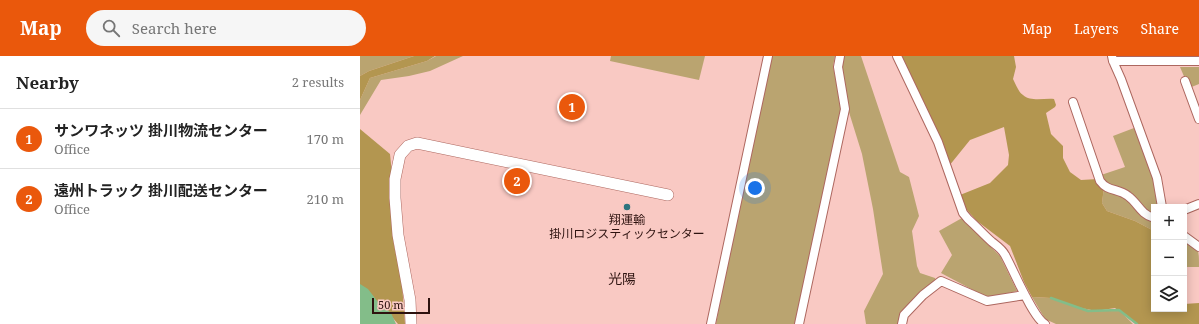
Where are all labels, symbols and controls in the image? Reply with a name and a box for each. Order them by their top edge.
search box [86,10,366,46]
text: Map [20,15,62,41]
icon: search [100,17,122,39]
text: Search here [132,18,217,38]
text: Map [1022,19,1052,38]
text: Layers [1074,19,1119,38]
text: Share [1141,19,1179,38]
text: Nearby [16,71,79,94]
text: 2 results [292,73,344,91]
pin: 1 [559,92,585,122]
text: サンワネッツ 掛川物流センター [54,120,268,140]
text: 1 [25,130,33,148]
text: 170 m [307,130,344,148]
text: Office [54,140,90,158]
pin: 2 [504,166,530,196]
your location [745,178,765,198]
text: 遠州トラック 掛川配送センター [54,180,268,200]
text: 2 [25,190,33,208]
text: 210 m [307,190,344,208]
text: Office [54,200,90,218]
marker: 翔運輸 掛川ロジスティックセンター [622,202,632,212]
map controls [1151,204,1187,312]
button: + [1151,204,1187,240]
place label: 翔運輸 掛川ロジスティックセンター [549,211,705,242]
button: − [1151,240,1187,276]
district label: 光陽 [608,269,636,288]
button: layers [1151,276,1187,312]
scale bar [372,296,430,315]
text: 50 m [378,297,404,312]

